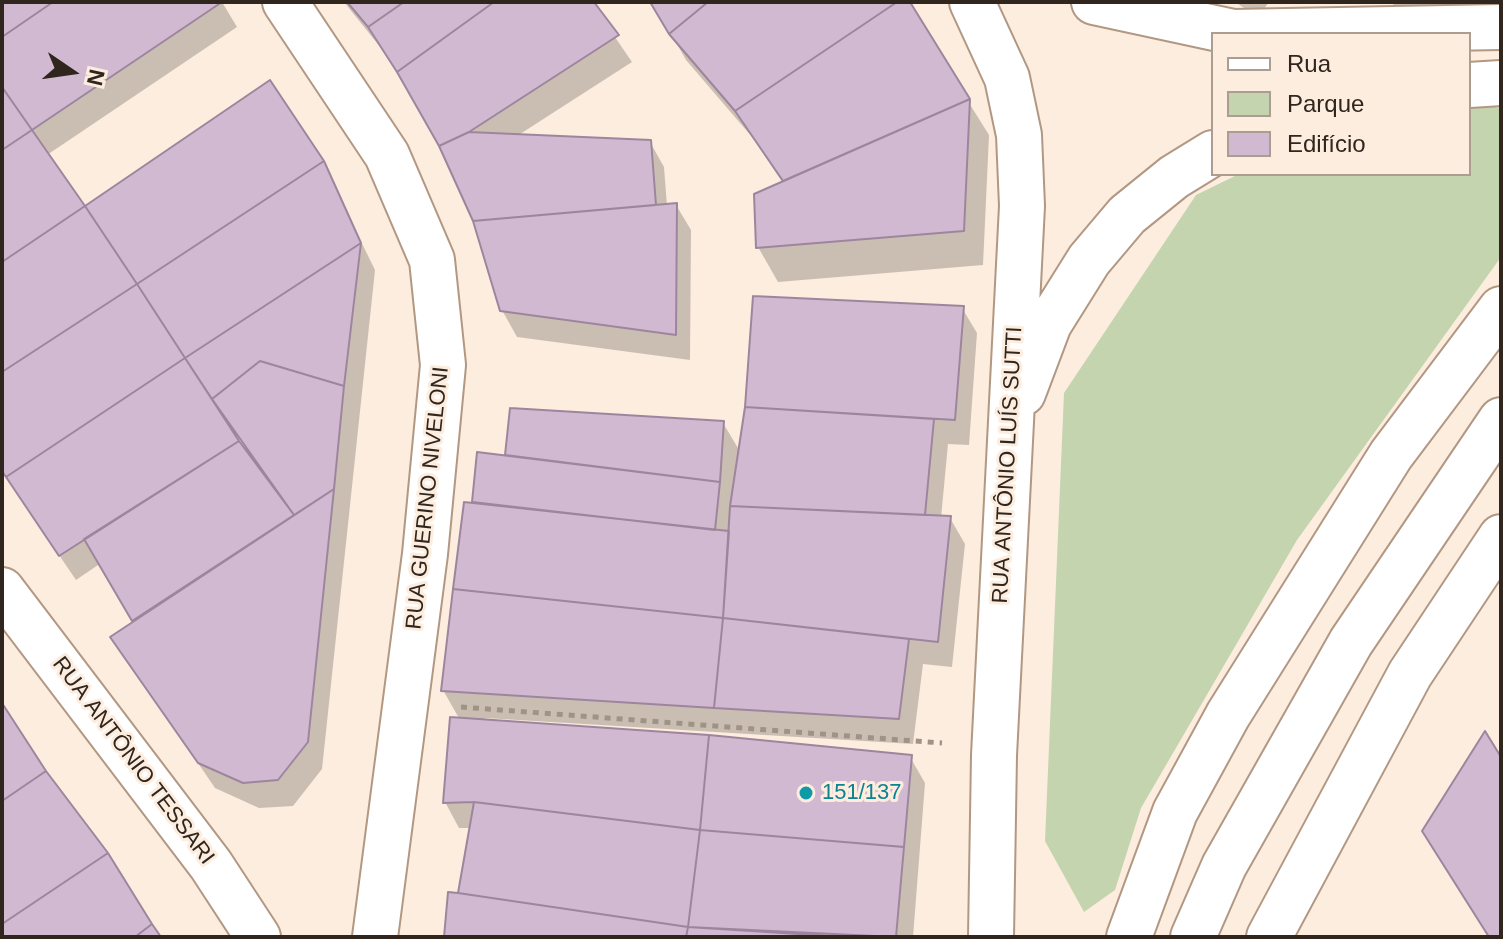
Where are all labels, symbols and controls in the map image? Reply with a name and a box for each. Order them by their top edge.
north arrow [32,32,112,112]
legend [1211,32,1471,176]
text: Rua [1287,50,1331,77]
text: N [82,67,110,88]
text: Parque [1287,90,1364,117]
text: Edifício [1287,130,1366,157]
street label: RUA ANTÔNIO LUÍS SUTTI [988,326,1028,604]
street label: RUA GUERINO NIVELONI [401,365,455,631]
street label: RUA ANTÔNIO TESSARI [46,652,220,870]
place label: 151/137 [822,780,902,806]
marker: 151/137 [797,784,815,802]

